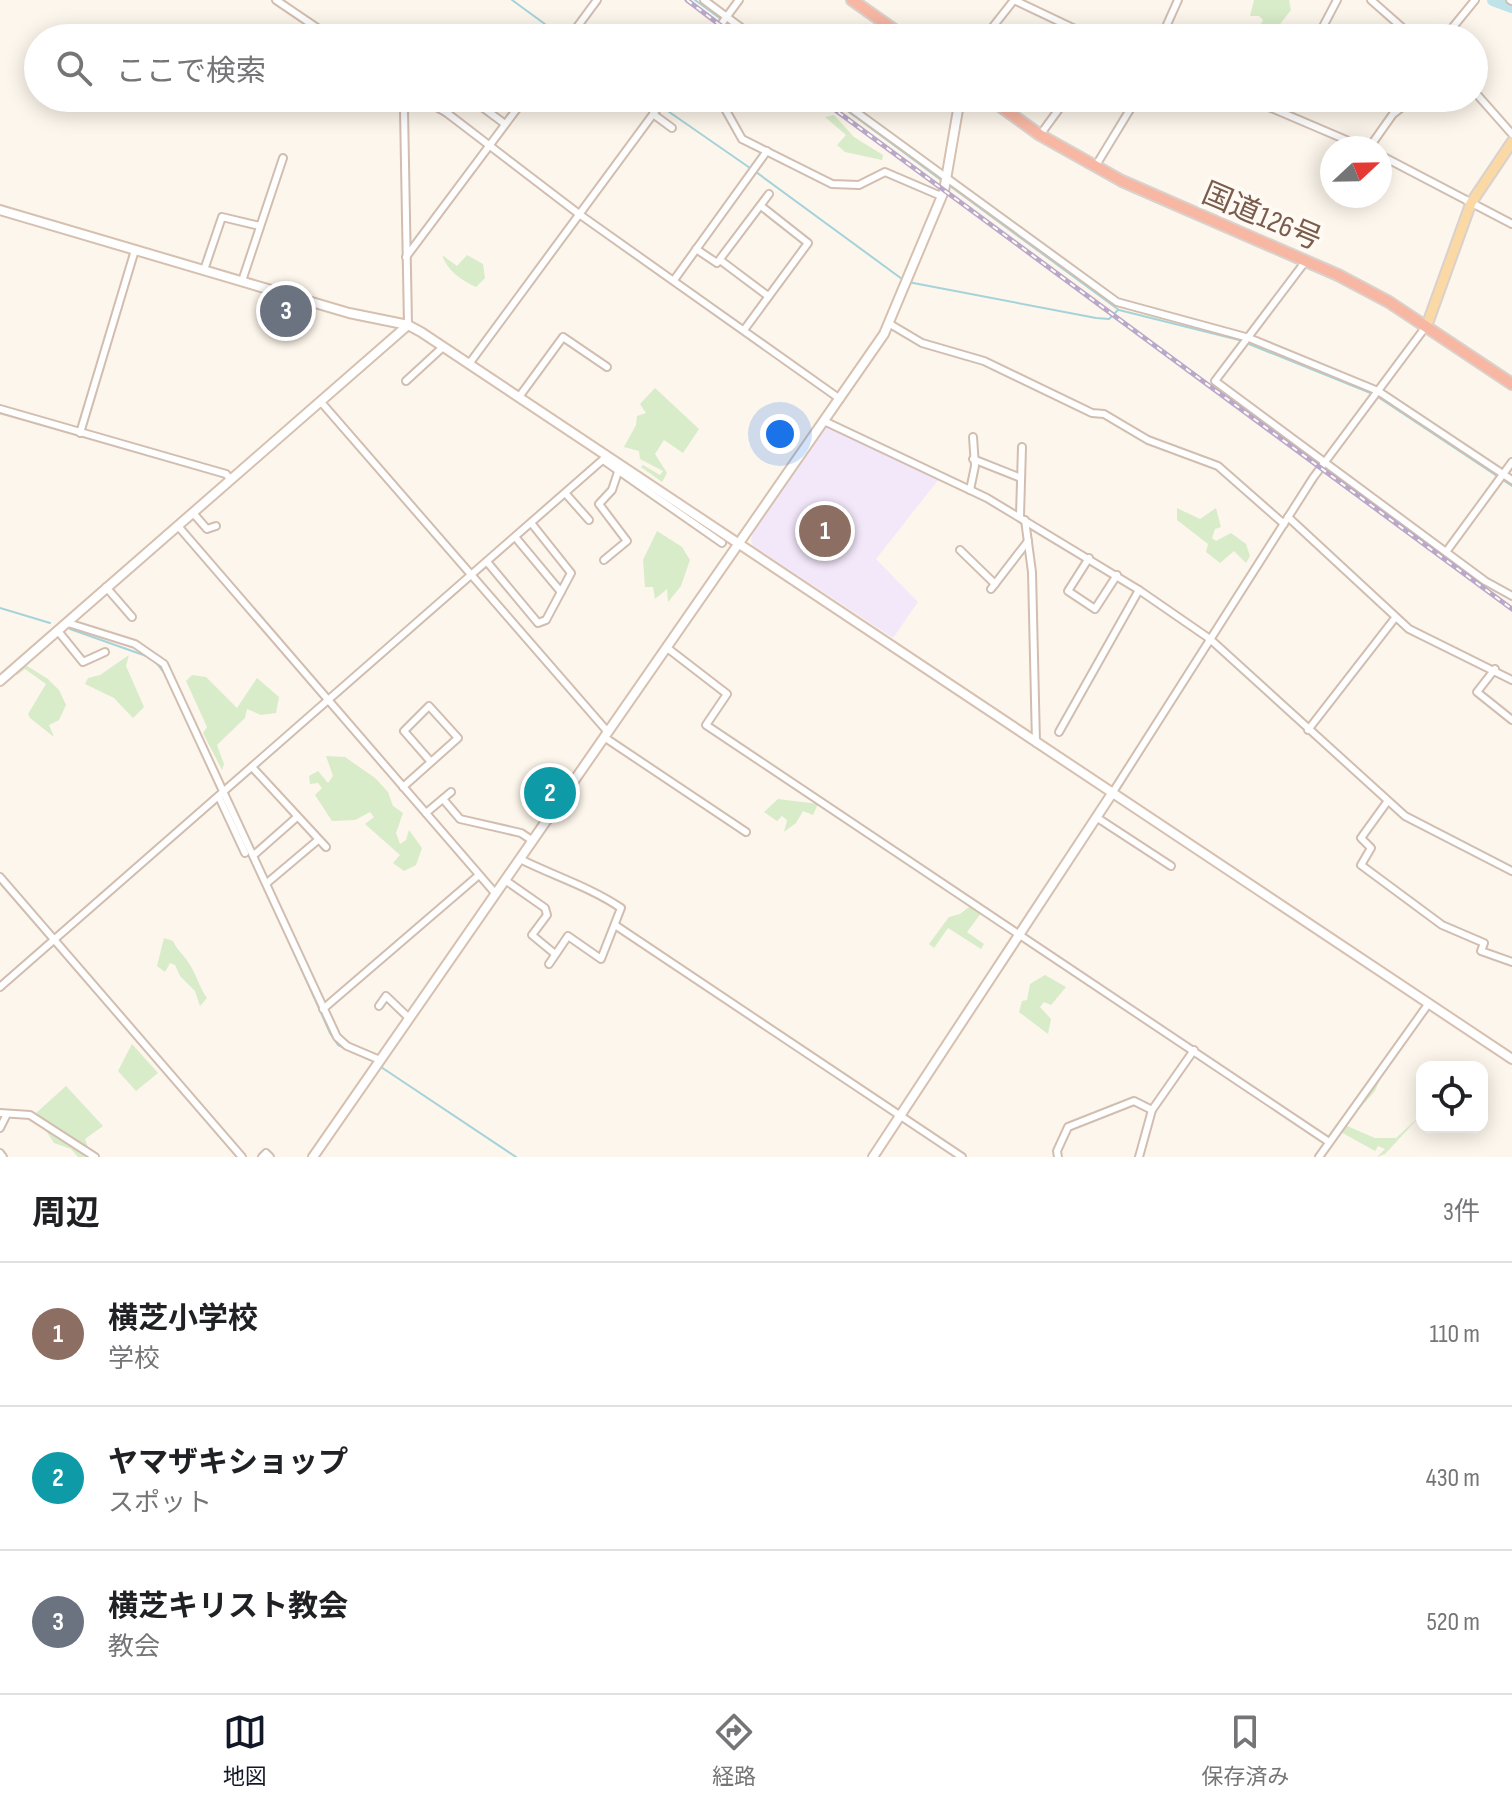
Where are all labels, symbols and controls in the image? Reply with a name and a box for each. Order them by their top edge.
search box [24,24,1488,112]
icon: search [52,46,96,90]
text: ここで検索 [116,54,266,90]
north arrow [1320,136,1392,208]
street label: 国道126号 [1196,176,1327,258]
pin: 3 [260,281,312,341]
your location [760,414,800,454]
pin: 1 [799,501,851,561]
pin: 2 [524,763,576,823]
map controls [1416,1061,1488,1133]
button: locate [1416,1061,1488,1133]
text: 周辺 [32,1193,100,1234]
text: 3件 [1443,1197,1480,1228]
text: 横芝小学校 [108,1301,258,1337]
text: 1 [53,1319,63,1350]
text: 110 m [1429,1319,1480,1350]
text: 学校 [108,1344,160,1375]
text: ヤマザキショップ [108,1445,348,1481]
text: 2 [52,1463,64,1494]
text: 430 m [1426,1463,1480,1494]
text: スポット [108,1488,212,1519]
text: 横芝キリスト教会 [108,1589,348,1625]
text: 3 [52,1607,64,1638]
text: 520 m [1426,1607,1480,1638]
text: 教会 [108,1632,160,1663]
tab: 地図 [223,1710,267,1791]
tab: 経路 [712,1710,756,1791]
tab: 保存済み [1201,1710,1289,1791]

